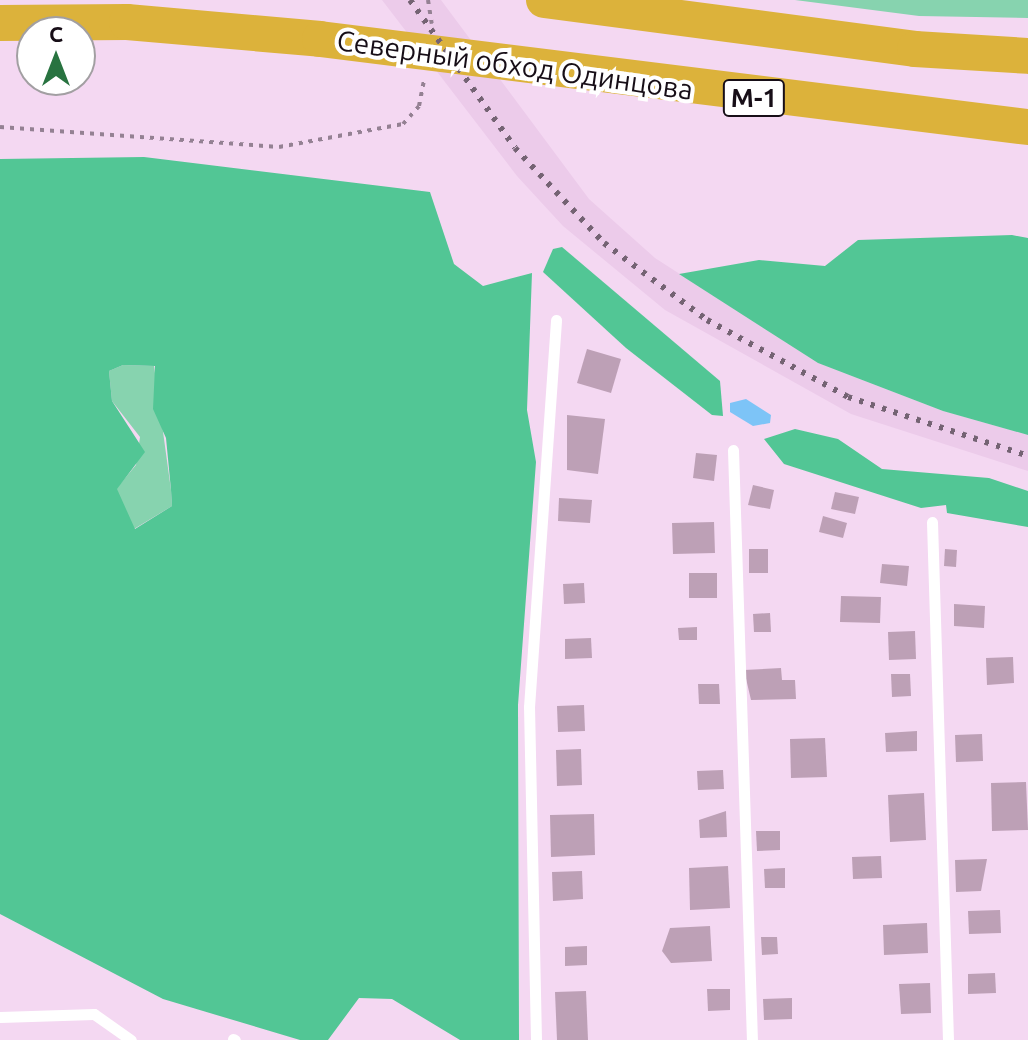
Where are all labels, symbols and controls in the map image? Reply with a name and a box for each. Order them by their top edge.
north arrow [16,16,96,96]
text: С [49,21,63,46]
street label: Северный обход Одинцова [335,23,695,107]
road number: М-1 [722,76,786,120]

